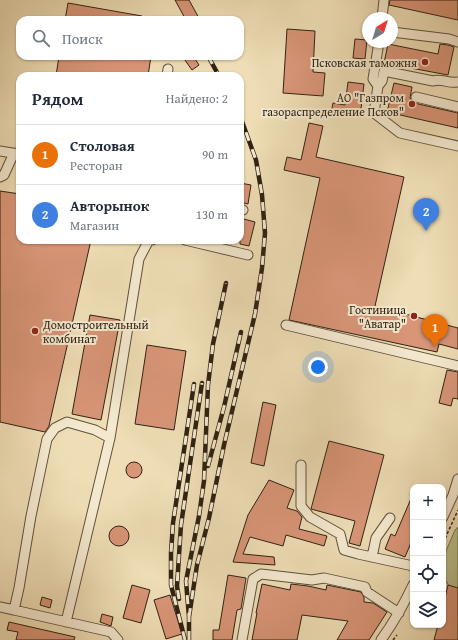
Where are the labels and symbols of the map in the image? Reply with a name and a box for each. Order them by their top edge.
north arrow [362,12,398,48]
place label: Псковская таможня [312,54,417,71]
marker: Псковская таможня [420,57,430,67]
place label: АО "Газпром газораспределение Псков" [262,89,404,120]
marker: АО "Газпром газораспределение Псков" [407,99,417,109]
pin: 2 [413,198,439,231]
place label: Гостиница "Аватар" [349,301,406,332]
marker: Гостиница "Аватар" [409,311,419,321]
pin: 1 [422,314,448,347]
place label: Домостроительный комбинат [42,316,149,347]
marker: Домостроительный комбинат [30,326,40,336]
your location [308,357,328,377]

